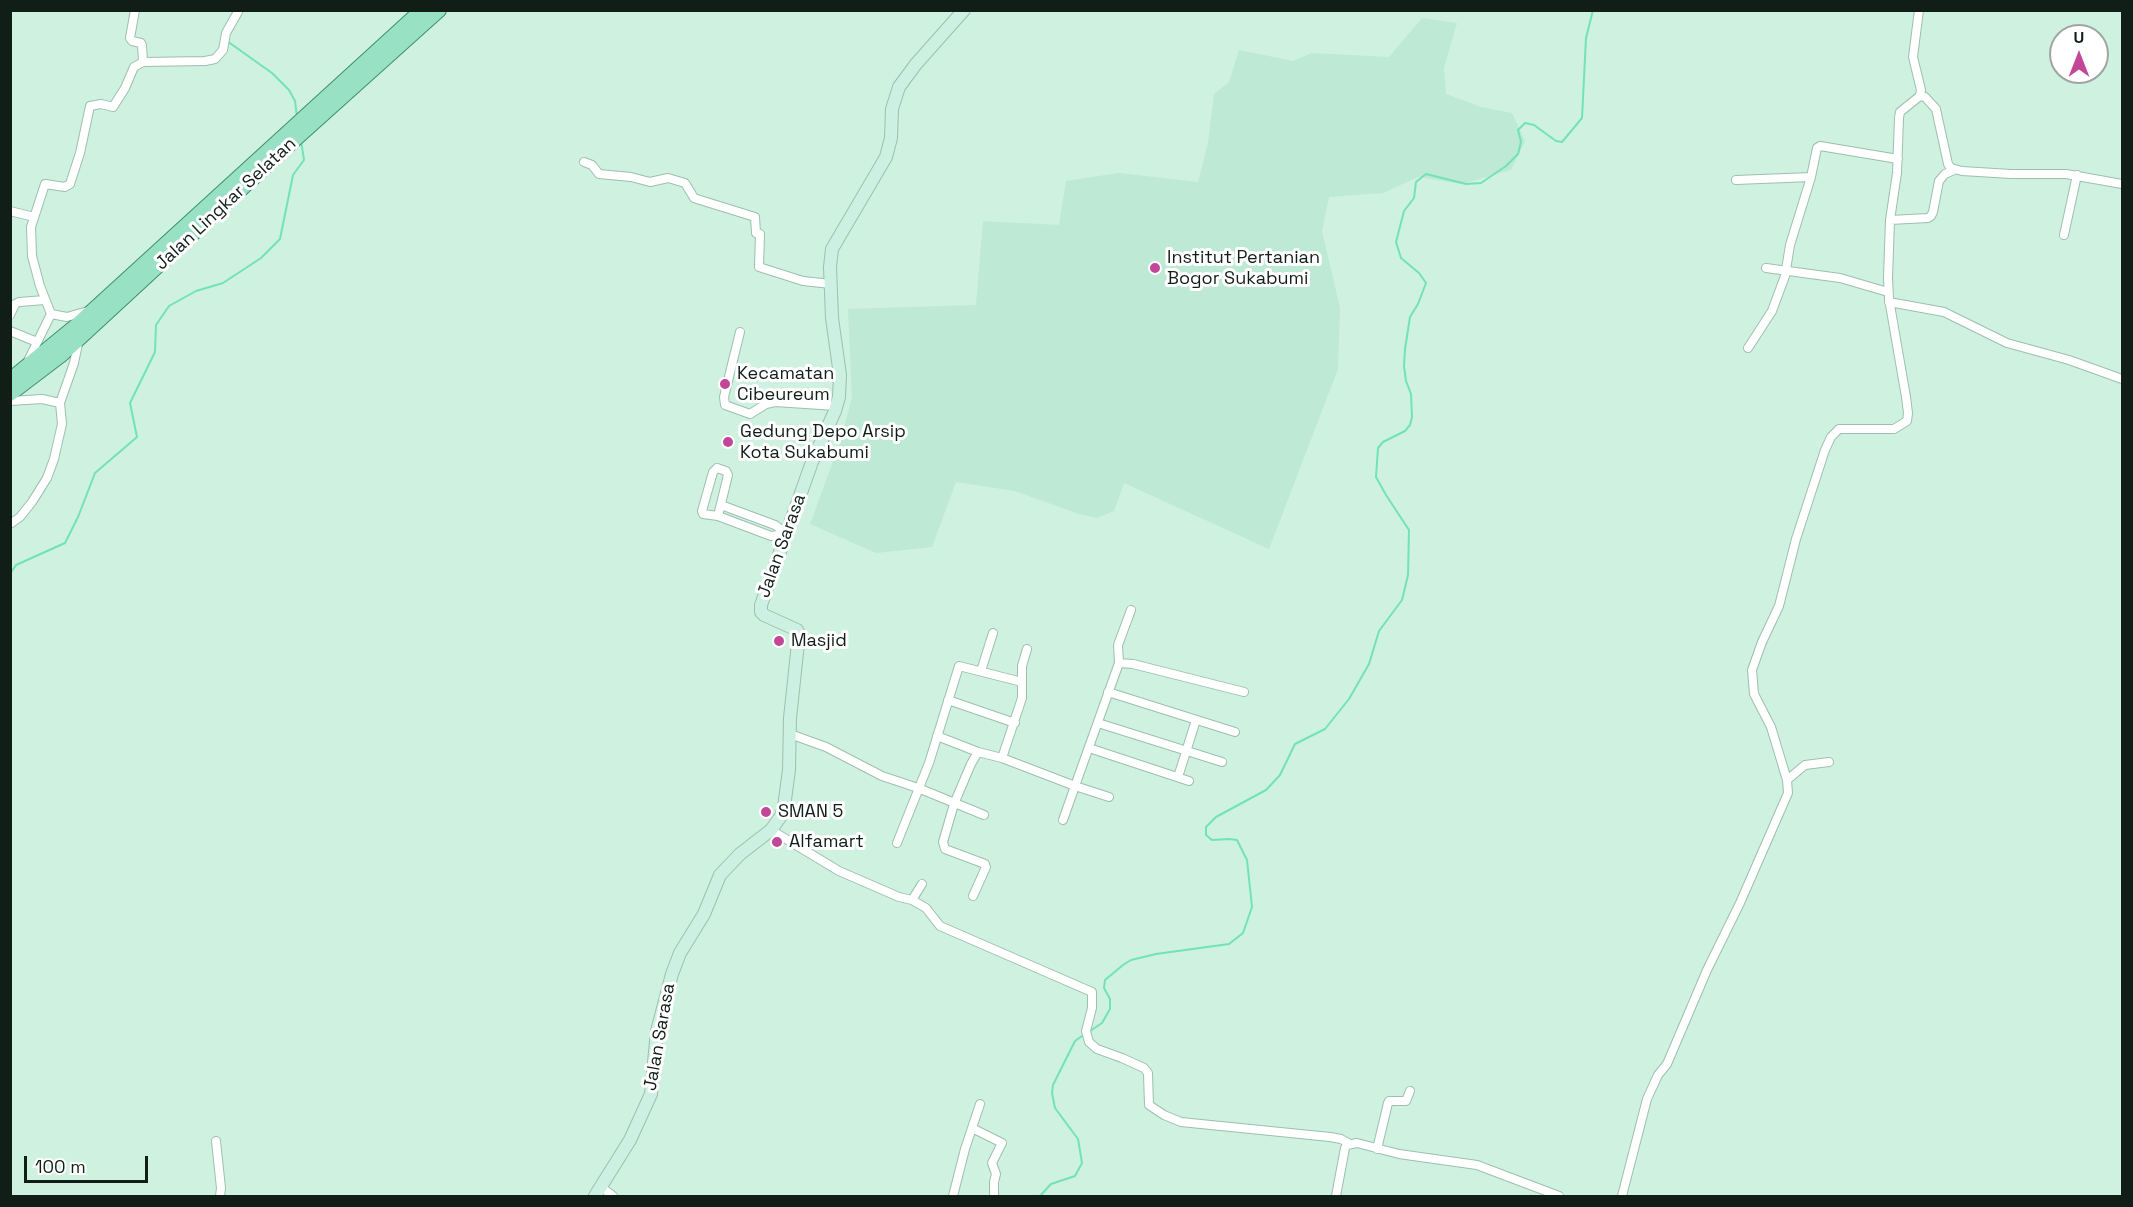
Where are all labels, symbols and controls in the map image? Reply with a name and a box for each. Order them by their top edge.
north arrow [2049,24,2109,84]
text: U [2074,27,2084,48]
street label: Jalan Lingkar Selatan [151,133,301,275]
place label: Institut Pertanian Bogor Sukabumi [1167,247,1320,290]
marker: Institut Pertanian Bogor Sukabumi [1148,261,1162,275]
place label: Kecamatan Cibeureum [737,363,834,406]
marker: Kecamatan Cibeureum [718,377,732,391]
place label: Gedung Depo Arsip Kota Sukabumi [740,421,906,464]
marker: Gedung Depo Arsip Kota Sukabumi [721,435,735,449]
street label: Jalan Sarasa [753,491,811,601]
place label: Masjid [791,630,847,652]
marker: Masjid [772,634,786,648]
place label: SMAN 5 [778,801,843,823]
marker: SMAN 5 [759,805,773,819]
place label: Alfamart [789,831,864,853]
marker: Alfamart [770,835,784,849]
street label: Jalan Sarasa [640,981,680,1093]
scale bar [27,1144,152,1182]
text: 100 m [35,1155,86,1178]

